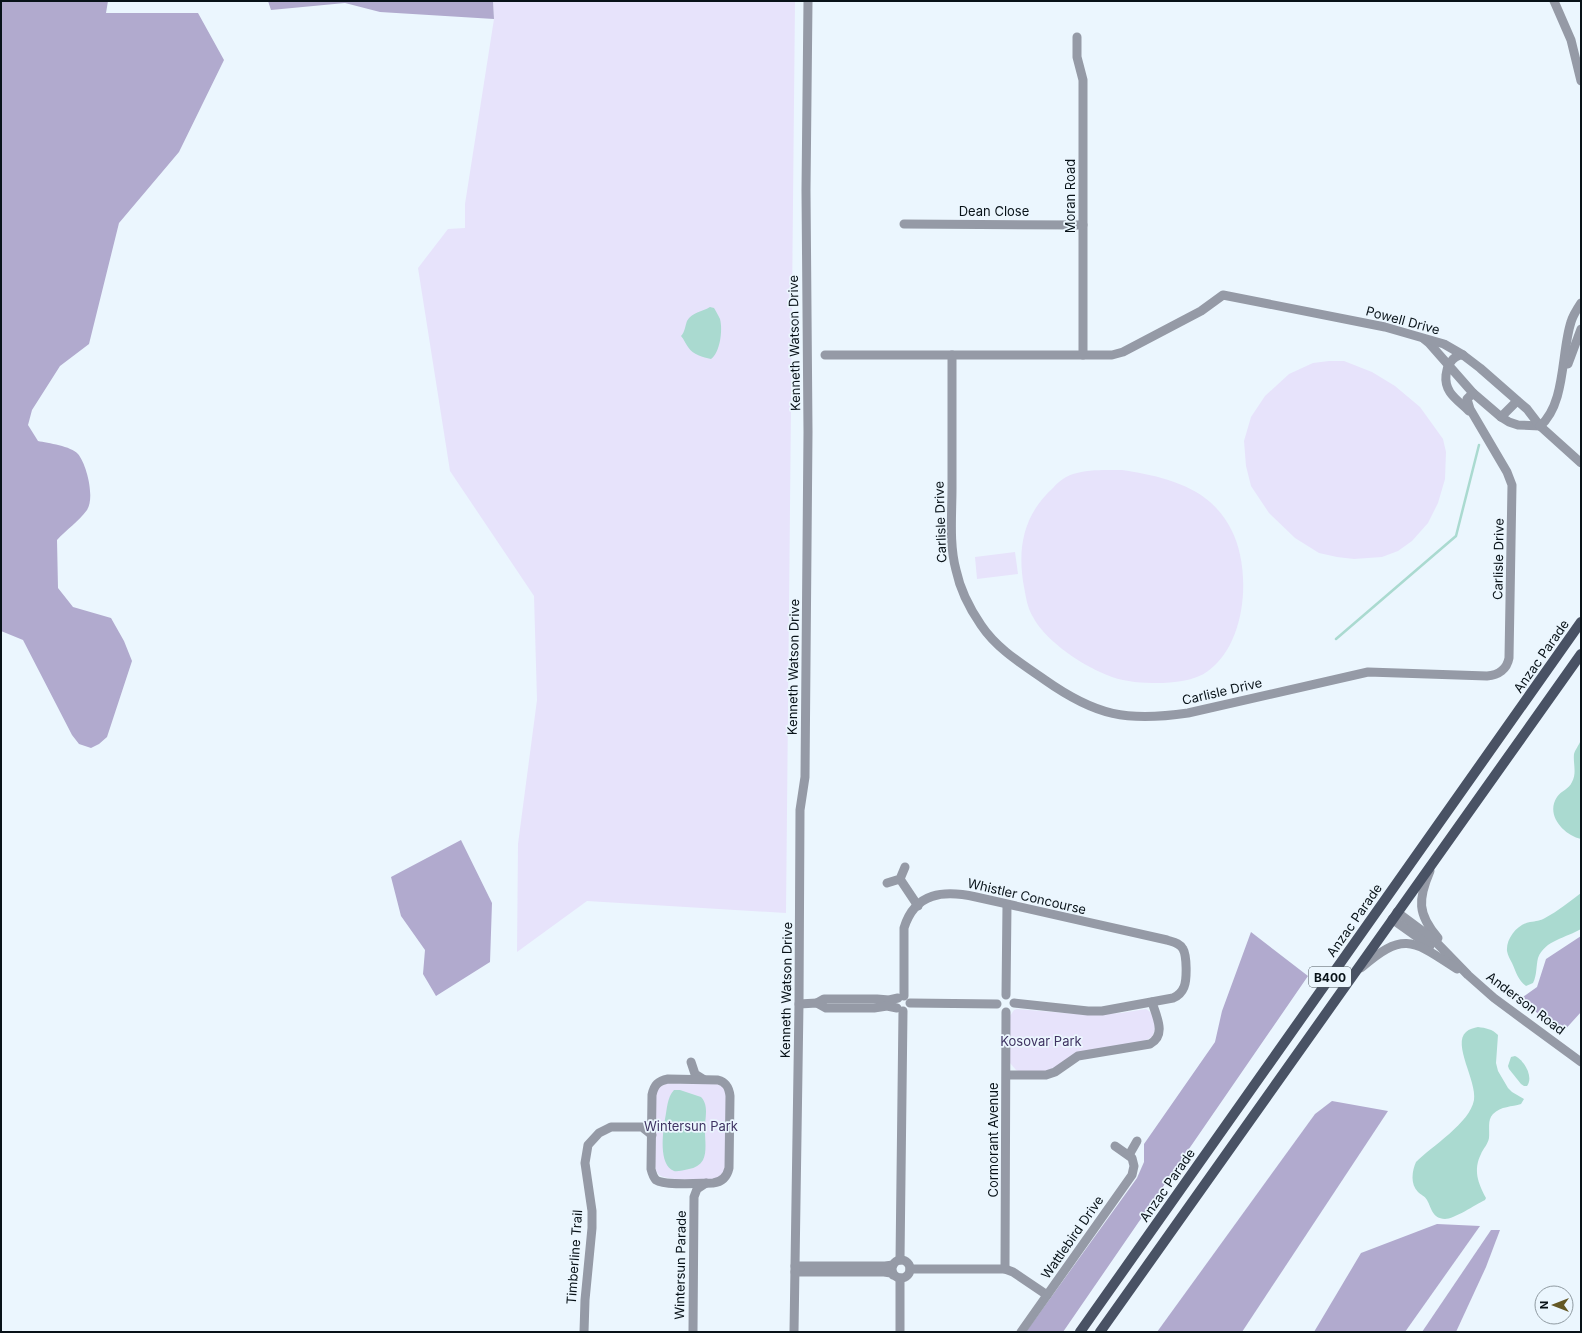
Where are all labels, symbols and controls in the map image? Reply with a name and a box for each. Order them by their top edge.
street label: Moran Road [1062,159,1078,233]
street label: Dean Close [959,203,1029,219]
street label: Kenneth Watson Drive [785,275,803,411]
street label: Powell Drive [1364,302,1442,338]
street label: Carlisle Drive [931,481,949,563]
street label: Carlisle Drive [1489,518,1507,600]
street label: Kenneth Watson Drive [784,599,802,735]
street label: Anzac Parade [1510,616,1572,696]
street label: Carlisle Drive [1180,674,1264,708]
street label: Whistler Concourse [966,875,1088,917]
street label: Anzac Parade [1323,880,1385,960]
street label: Kenneth Watson Drive [777,922,795,1058]
road number: B400 [1309,967,1351,987]
street label: Anderson Road [1483,968,1569,1038]
park label: Kosovar Park [1000,1033,1082,1049]
street label: Cormorant Avenue [985,1082,1001,1198]
park label: Wintersun Park [644,1118,738,1134]
street label: Anzac Parade [1136,1145,1198,1225]
street label: Wattlebird Drive [1037,1192,1107,1282]
street label: Timberline Trail [563,1209,585,1305]
street label: Wintersun Parade [671,1210,689,1320]
north arrow [1534,1285,1574,1325]
text: N [1537,1301,1551,1309]

